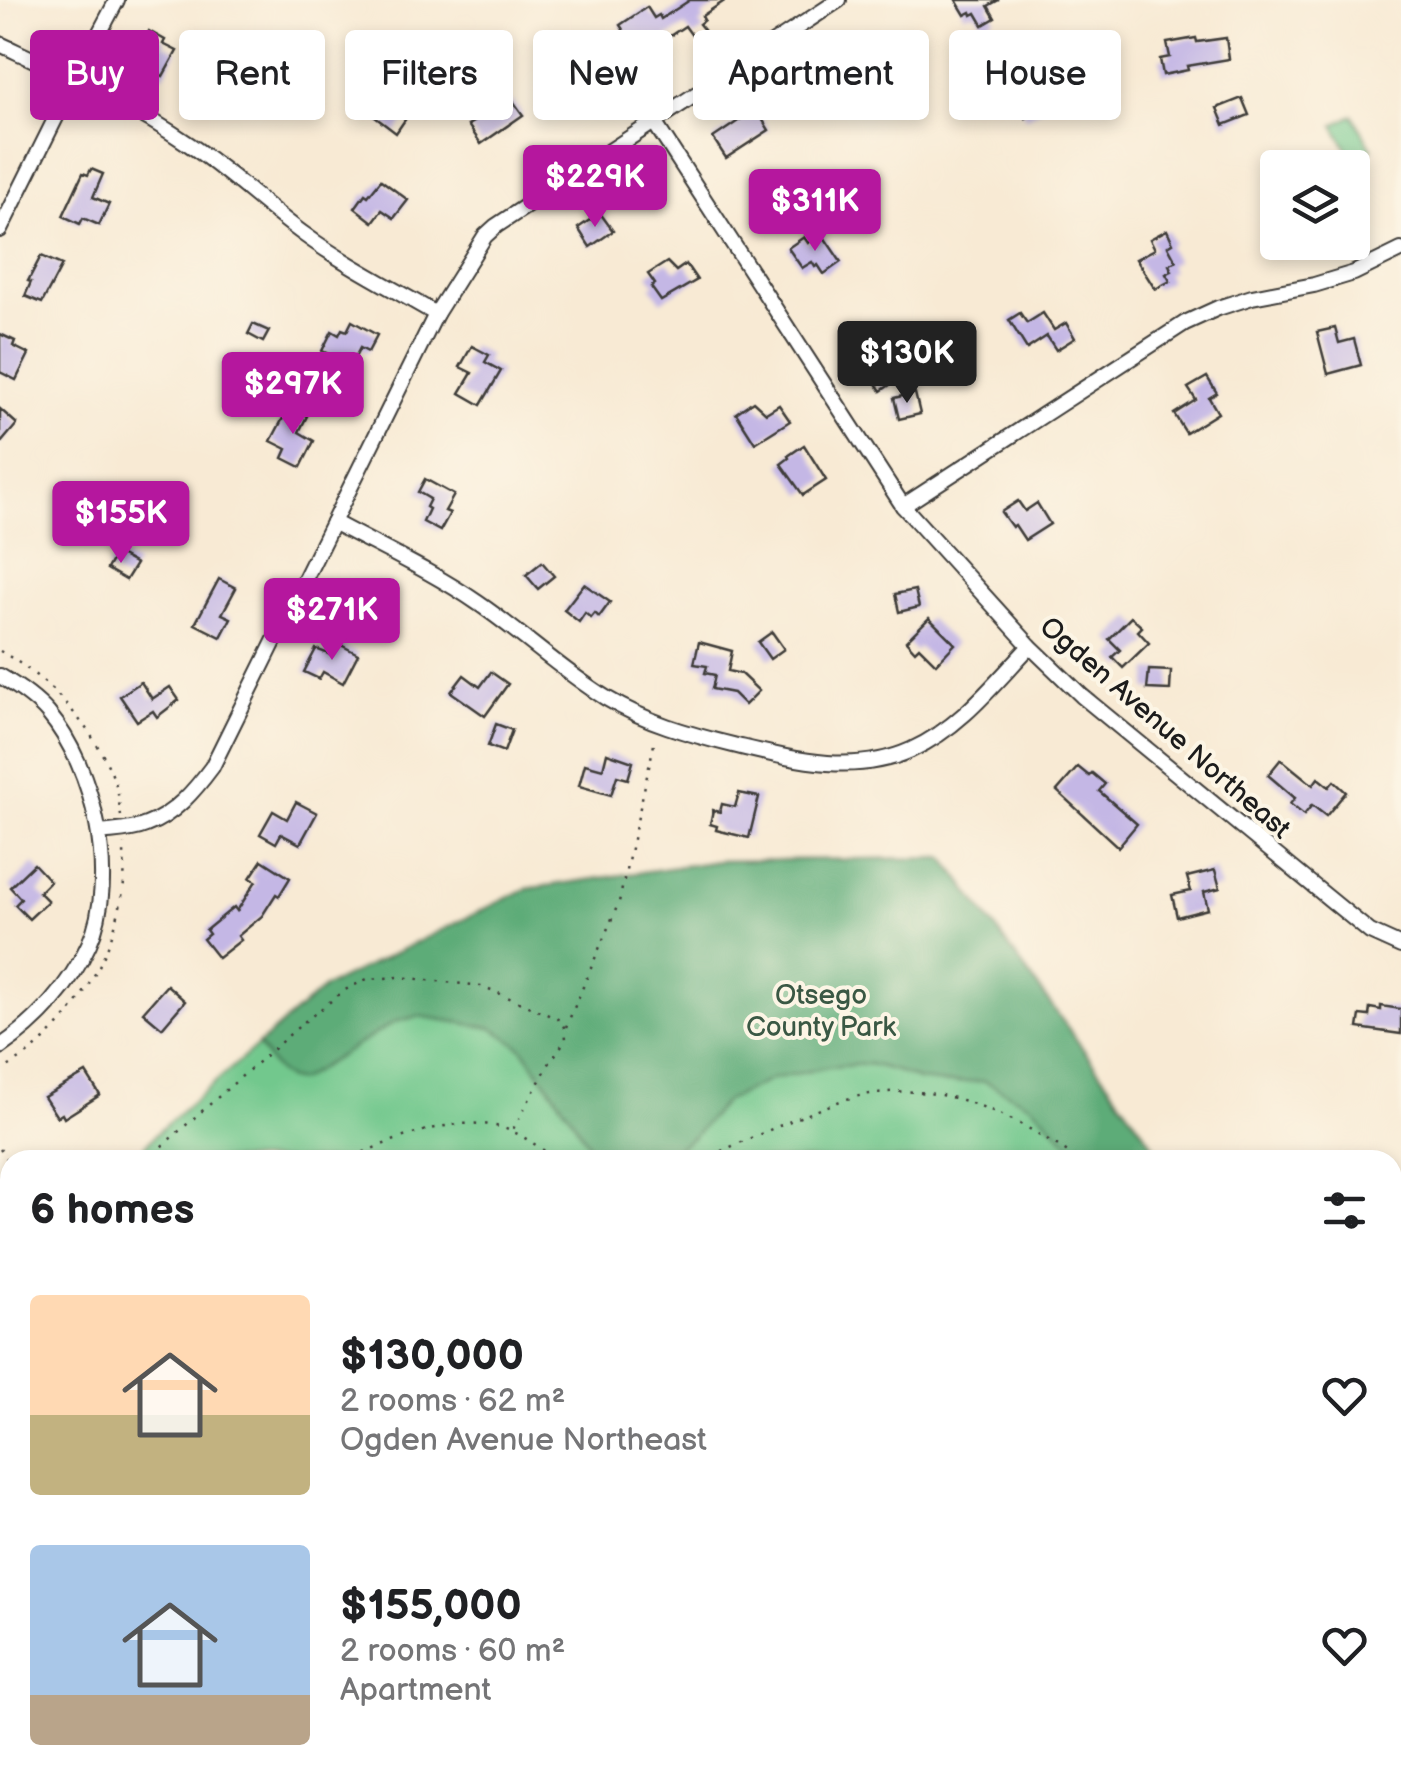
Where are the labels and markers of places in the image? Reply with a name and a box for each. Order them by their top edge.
pin: $229K [525,145,665,230]
pin: $311K [745,169,885,254]
pin: $130K [837,321,977,406]
pin: $297K [223,352,363,437]
pin: $155K [51,481,191,566]
pin: $271K [262,578,402,663]

